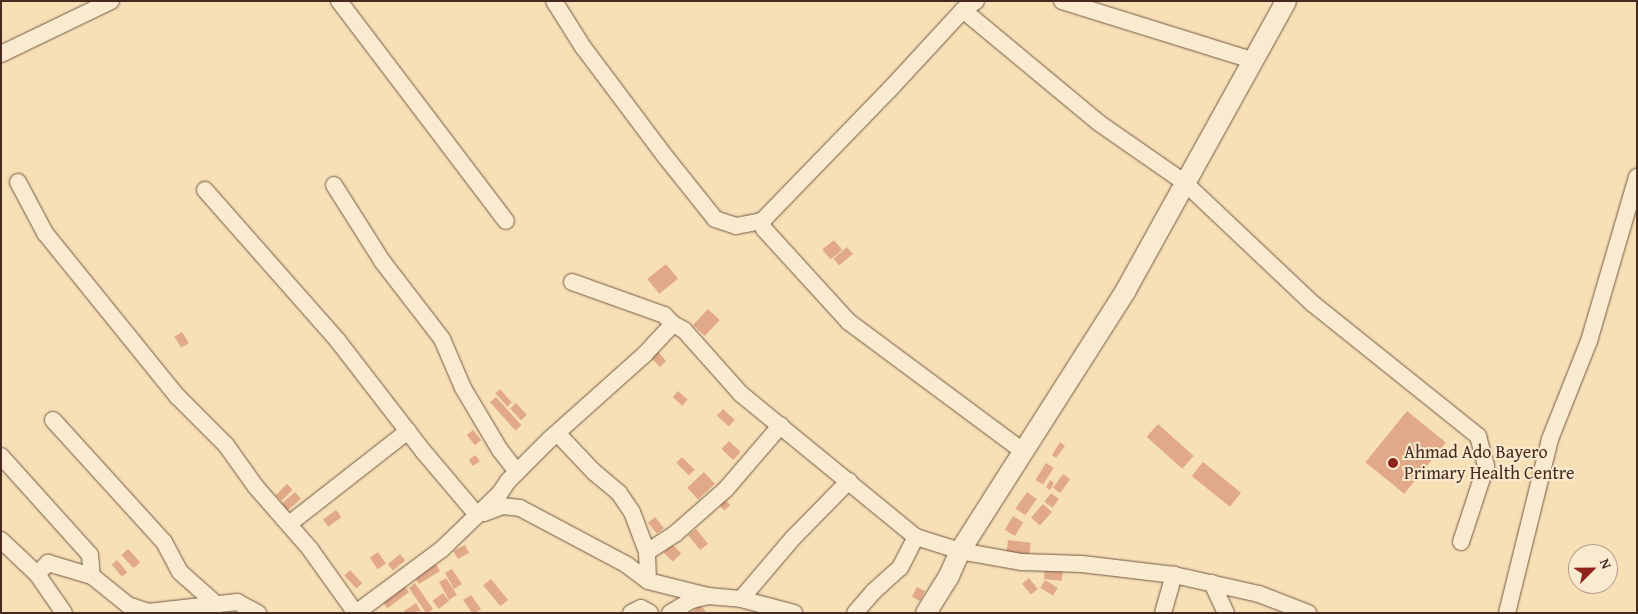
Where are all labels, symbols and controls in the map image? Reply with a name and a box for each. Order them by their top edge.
place label: Ahmad Ado Bayero Primary Health Centre [1404,442,1574,484]
marker: Ahmad Ado Bayero Primary Health Centre [1386,456,1400,470]
north arrow [1568,544,1618,594]
text: N [1595,555,1617,572]

